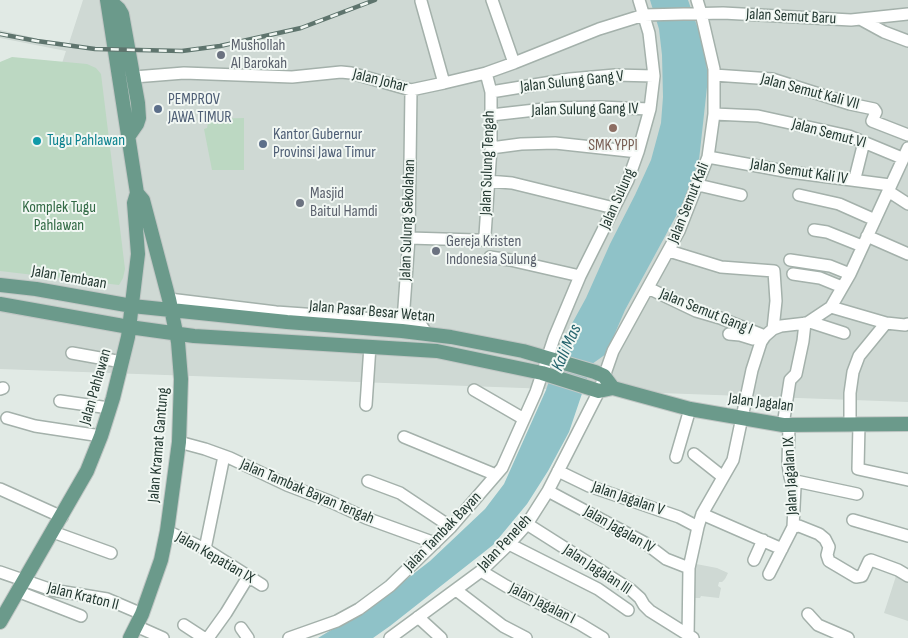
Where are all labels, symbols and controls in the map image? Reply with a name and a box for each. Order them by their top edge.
street label: Jalan Semut Baru [745,5,837,29]
place label: Mushollah Al Barokah [231,36,287,74]
marker: Mushollah Al Barokah [215,49,227,61]
street label: Jalan Johar [351,65,409,97]
street label: Jalan Sulung Gang V [519,67,625,97]
street label: Jalan Semut Kali VII [759,70,861,114]
place label: PEMPROV JAWA TIMUR [168,90,232,128]
street label: Jalan Sulung Gang IV [531,99,639,121]
marker: PEMPROV JAWA TIMUR [152,103,164,115]
street label: Jalan Sulung Tengah [477,110,499,216]
street label: Jalan Semut VI [790,115,868,153]
marker: SMK YPPI [607,122,619,134]
place label: Kantor Gubernur Provinsi Jawa Timur [273,125,376,163]
place label: Tugu Pahlawan [47,131,125,151]
marker: Tugu Pahlawan [31,135,43,147]
place label: SMK YPPI [588,136,638,156]
marker: Kantor Gubernur Provinsi Jawa Timur [257,138,269,150]
street label: Jalan Semut Kali IV [749,155,849,189]
street label: Jalan Sulung Sekolahan [396,159,420,281]
street label: Jalan Semut Kali [664,160,714,246]
street label: Jalan Sulung [596,166,640,232]
place label: Masjid Baitul Hamdi [310,184,378,222]
marker: Masjid Baitul Hamdi [294,197,306,209]
park label: Komplek Tugu Pahlawan [22,198,96,236]
place label: Gereja Kristen Indonesia Sulung [446,232,537,270]
marker: Gereja Kristen Indonesia Sulung [430,245,442,257]
street label: Jalan Tembaan [30,262,108,294]
street label: Jalan Semut Gang I [657,285,755,339]
street label: Jalan Pasar Besar Wetan [308,297,436,327]
water label: Kali Mas [547,321,587,375]
street label: Jalan Pahlawan [76,347,116,427]
street label: Jalan Kramat Gantung [144,387,174,503]
street label: Jalan Jagalan [727,389,795,417]
street label: Jalan Jagalan IX [779,436,803,516]
street label: Jalan Tambak Bayan Tengah [237,455,377,529]
street label: Jalan Jagalan V [589,478,667,520]
street label: Jalan Tambak Bayan [400,488,486,576]
street label: Jalan Jagalan IV [580,502,658,558]
street label: Jalan Peneleh [474,511,536,575]
street label: Jalan Kepatian IX [172,528,258,588]
street label: Jalan Jagalan III [559,541,635,599]
street label: Jalan Kraton II [45,579,121,615]
street label: Jalan Jagalan I [506,579,578,629]

